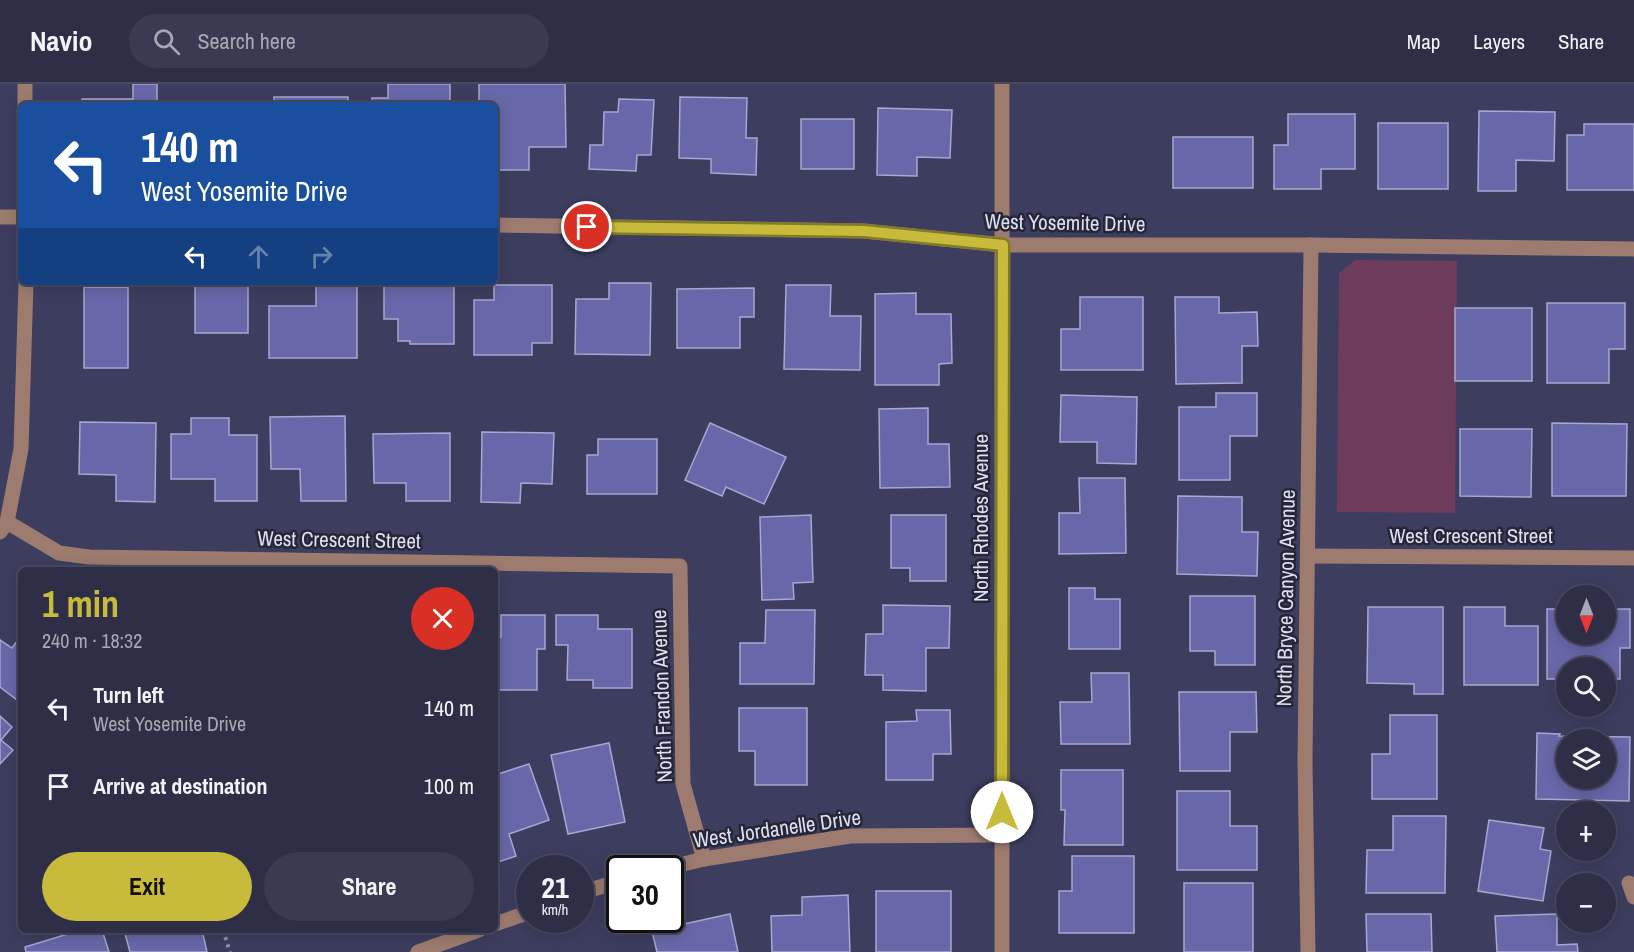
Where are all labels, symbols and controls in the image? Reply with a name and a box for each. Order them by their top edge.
search box [129,14,549,68]
text: Navio [30,22,93,60]
icon: search [150,25,183,58]
text: Search here [198,26,296,56]
text: Map [1407,27,1440,56]
text: Layers [1473,27,1525,56]
text: Share [1558,27,1604,56]
text: 140 m [141,119,239,175]
icon: left [42,126,120,204]
text: West Yosemite Drive [141,173,348,209]
pin [561,201,612,252]
street label: West Yosemite Drive [984,207,1146,238]
icon: arrive [570,210,603,243]
icon: left [179,240,212,273]
icon: ahead [242,240,275,273]
icon: right [305,240,338,273]
street label: North Rhodes Avenue [966,434,995,602]
street label: North Bryce Canyon Avenue [1269,489,1302,707]
street label: West Crescent Street [1389,521,1553,550]
street label: West Crescent Street [257,524,421,555]
text: 1 min [42,580,119,628]
north arrow [1556,585,1616,645]
map controls [1556,585,1616,933]
button: close [411,587,474,650]
street label: North Frandon Avenue [644,609,679,783]
text: 240 m · 18:32 [42,627,142,654]
button: search [1556,657,1616,717]
text: Turn left [93,680,164,710]
icon: left [42,692,75,725]
text: 140 m [424,693,474,723]
text: West Yosemite Drive [93,710,246,737]
button: layers [1556,729,1616,789]
icon: arrive [42,770,75,803]
text: Arrive at destination [93,771,267,801]
text: 100 m [424,771,474,801]
position arrow [970,780,1034,844]
button: + [1556,801,1616,861]
street label: West Jordanelle Drive [691,802,863,855]
button: Exit [42,852,252,921]
button: Share [264,852,474,921]
speed limit sign: 30 [606,855,684,933]
text: 21 [541,867,569,907]
button: − [1556,873,1616,933]
text: km/h [542,899,568,920]

